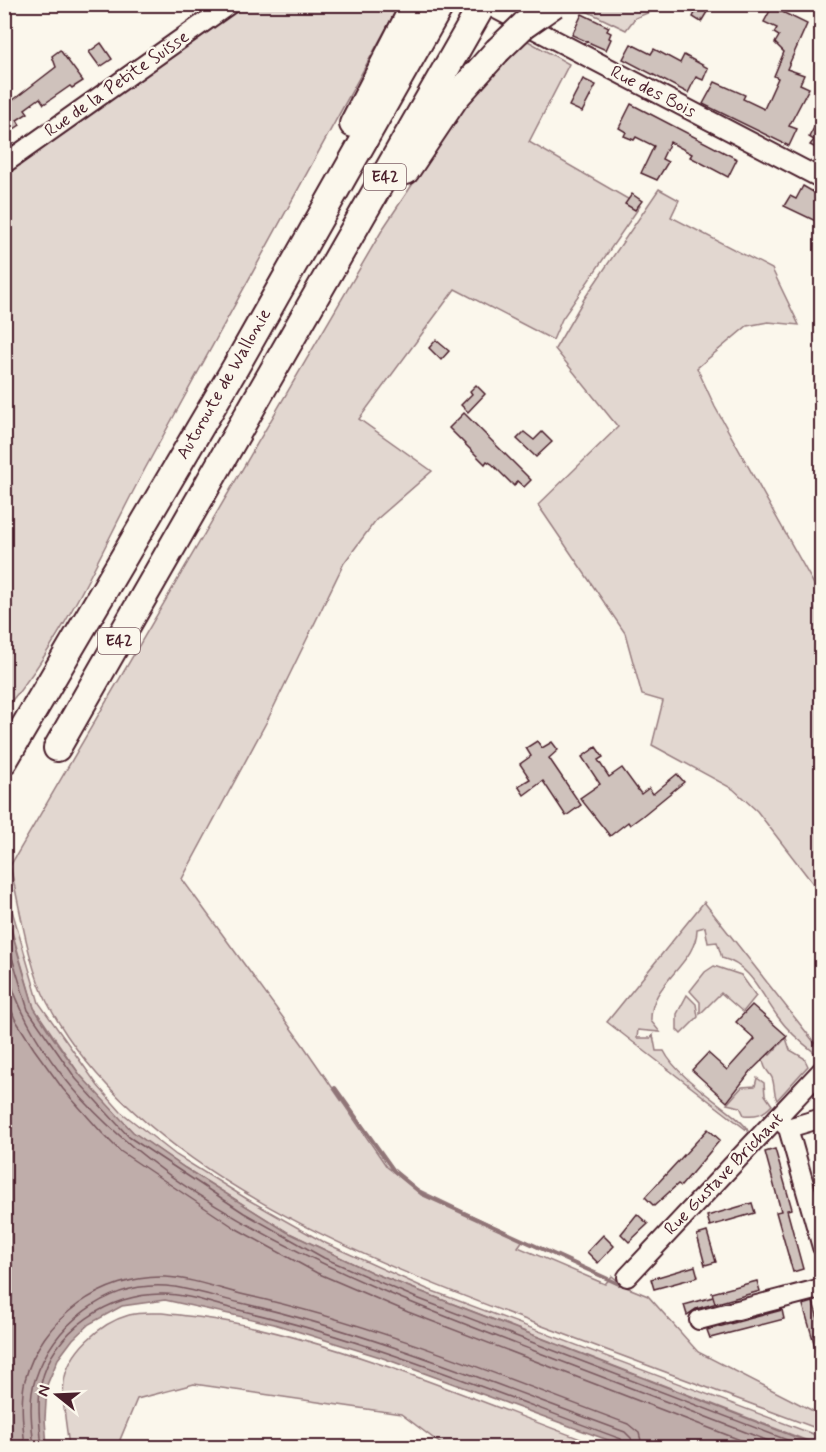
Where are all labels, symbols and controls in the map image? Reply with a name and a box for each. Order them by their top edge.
street label: Rue de la Petite Suisse [40,25,194,143]
street label: Rue des Bois [606,60,700,124]
road number: E42 [364,164,406,190]
street label: Autoroute de Wallonie [171,304,277,464]
road number: E42 [98,628,140,654]
street label: Rue Gustave Brichant [659,1107,789,1241]
north arrow [27,1365,87,1425]
text: N [33,1383,56,1399]

